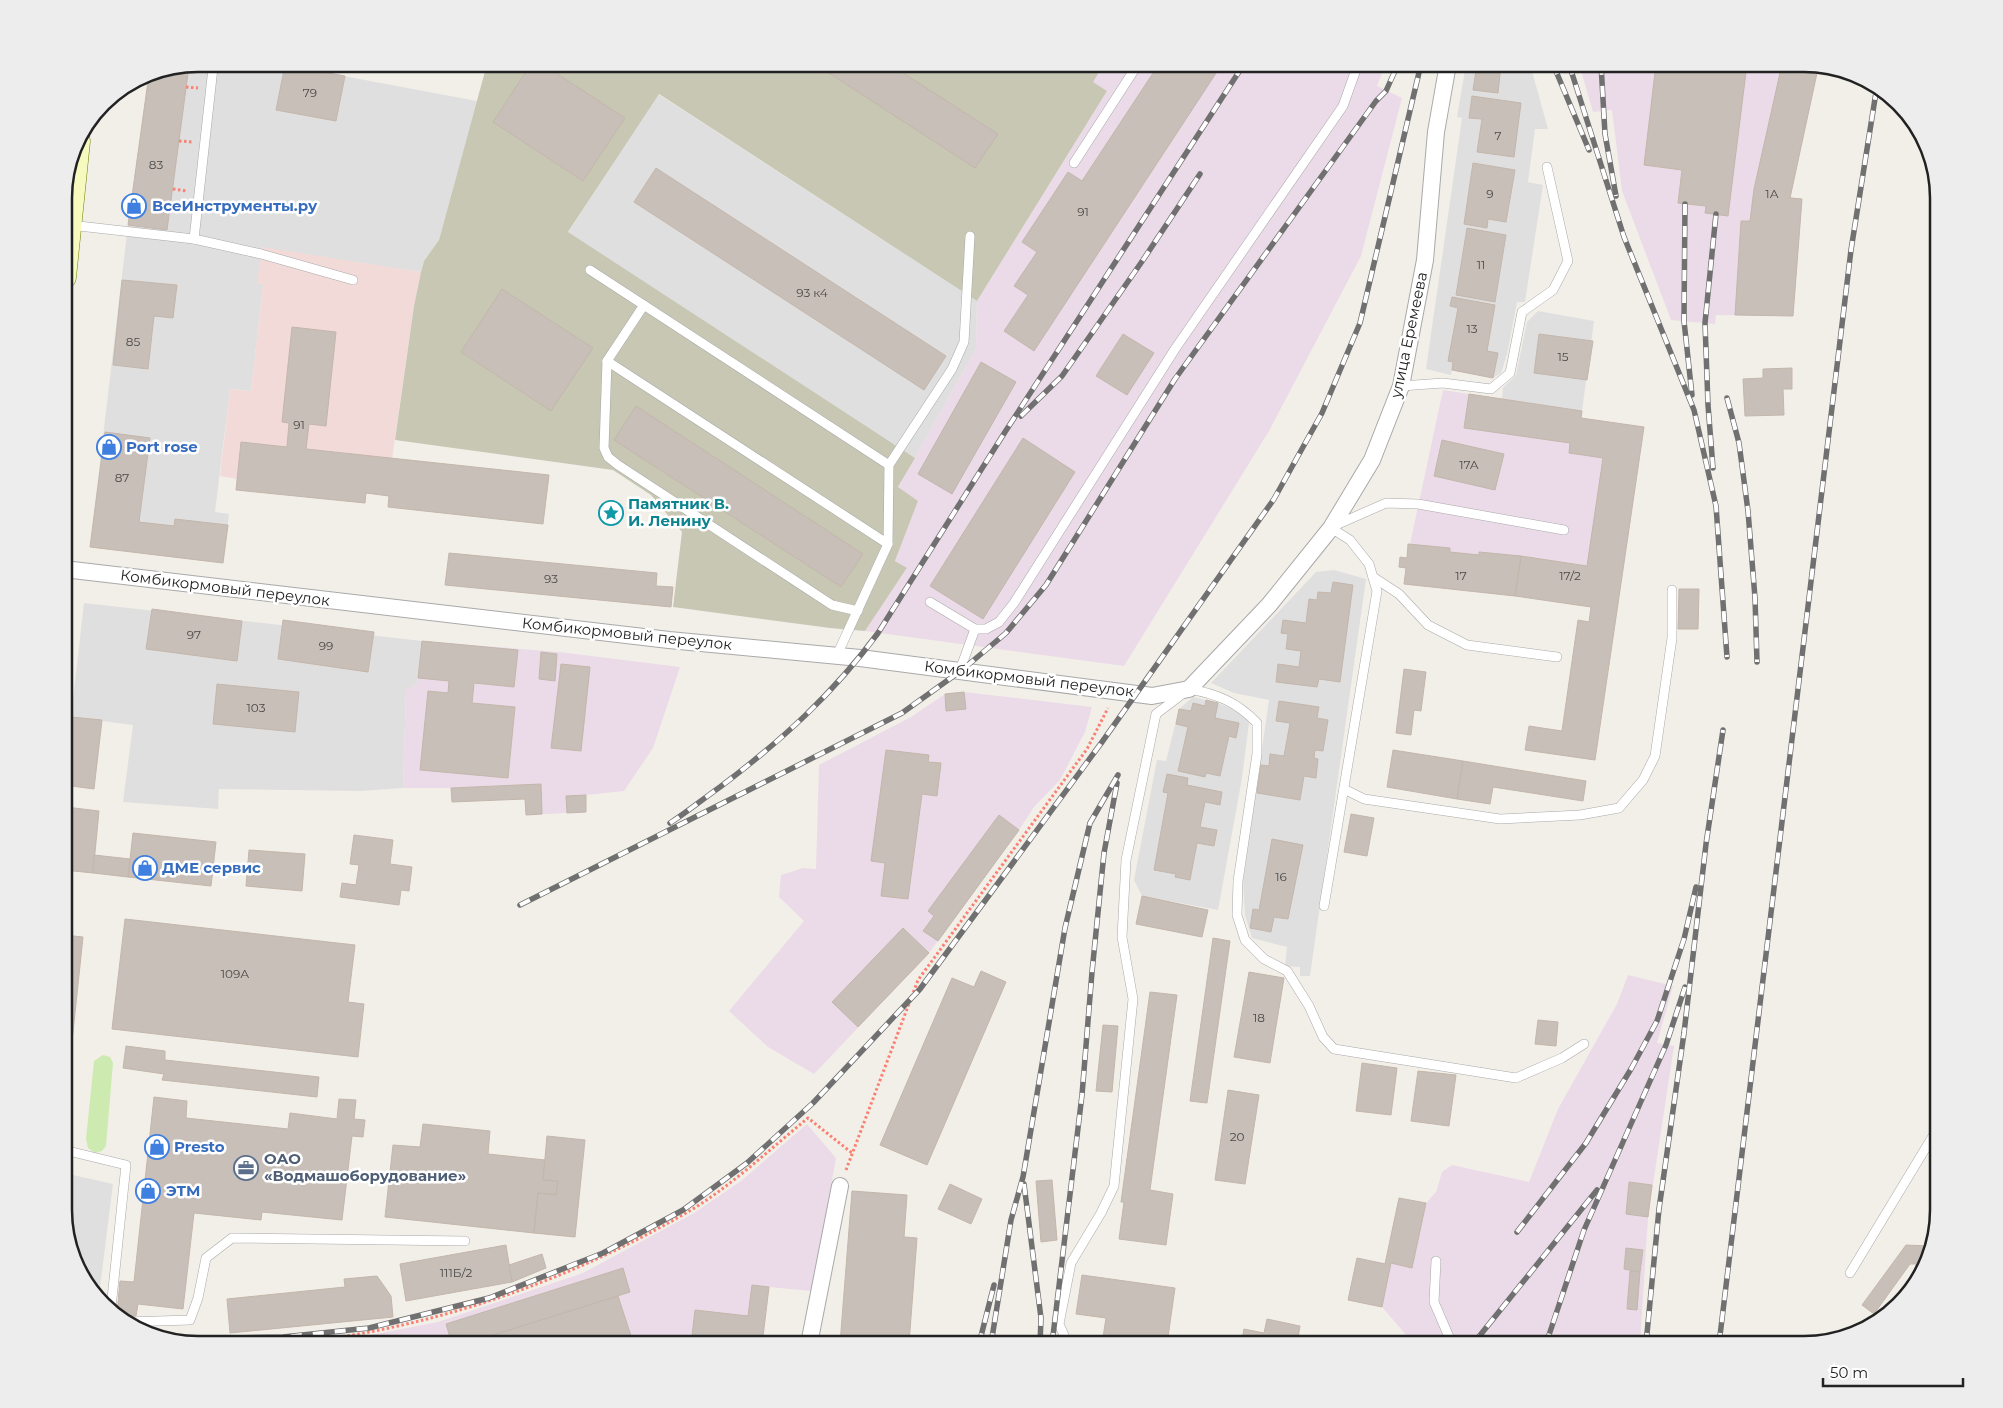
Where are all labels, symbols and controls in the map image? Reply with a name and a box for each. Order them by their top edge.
house number: 79 [303,85,317,100]
house number: 7 [1494,128,1502,143]
house number: 83 [149,157,163,172]
house number: 9 [1486,186,1494,201]
house number: 1А [1765,186,1779,201]
shop icon: ВсеИнструменты.ру [121,193,147,219]
place label: ВсеИнструменты.ру [152,196,318,215]
house number: 91 [1077,204,1089,219]
house number: 11 [1477,257,1485,272]
street label: улица Еремеева [1386,270,1431,401]
house number: 93 к4 [796,285,828,300]
house number: 13 [1466,321,1478,336]
house number: 85 [126,334,140,349]
house number: 15 [1557,349,1569,364]
house number: 91 [293,417,305,432]
shop icon: Port rose [96,434,122,460]
place label: Port rose [126,437,198,456]
house number: 17А [1459,457,1479,472]
house number: 87 [115,470,129,485]
place label: Памятник В. И. Ленину [628,494,729,530]
place icon: Памятник В. И. Ленину [598,500,624,526]
street label: Комбикормовый переулок [119,565,331,610]
house number: 17 [1455,568,1467,583]
house number: 17/2 [1559,568,1581,583]
house number: 93 [544,571,558,586]
street label: Комбикормовый переулок [521,613,733,654]
house number: 97 [187,627,201,642]
house number: 99 [319,638,333,653]
street label: Комбикормовый переулок [923,656,1135,701]
house number: 103 [247,700,266,715]
shop icon: ДМЕ сервис [132,855,158,881]
place label: ДМЕ сервис [162,858,261,877]
house number: 16 [1275,869,1287,884]
house number: 109А [221,966,249,981]
house number: 18 [1253,1010,1265,1025]
house number: 20 [1230,1129,1244,1144]
shop icon: Presto [144,1134,170,1160]
place label: Presto [174,1137,225,1156]
place label: ОАО «Водмашоборудование» [264,1149,466,1185]
office icon: ОАО «Водмашоборудование» [233,1155,259,1181]
shop icon: ЭТМ [135,1178,161,1204]
place label: ЭТМ [166,1181,201,1200]
house number: 111Б/2 [440,1265,472,1280]
scale bar [1823,1356,1963,1388]
text: 50 m [1830,1363,1868,1382]

